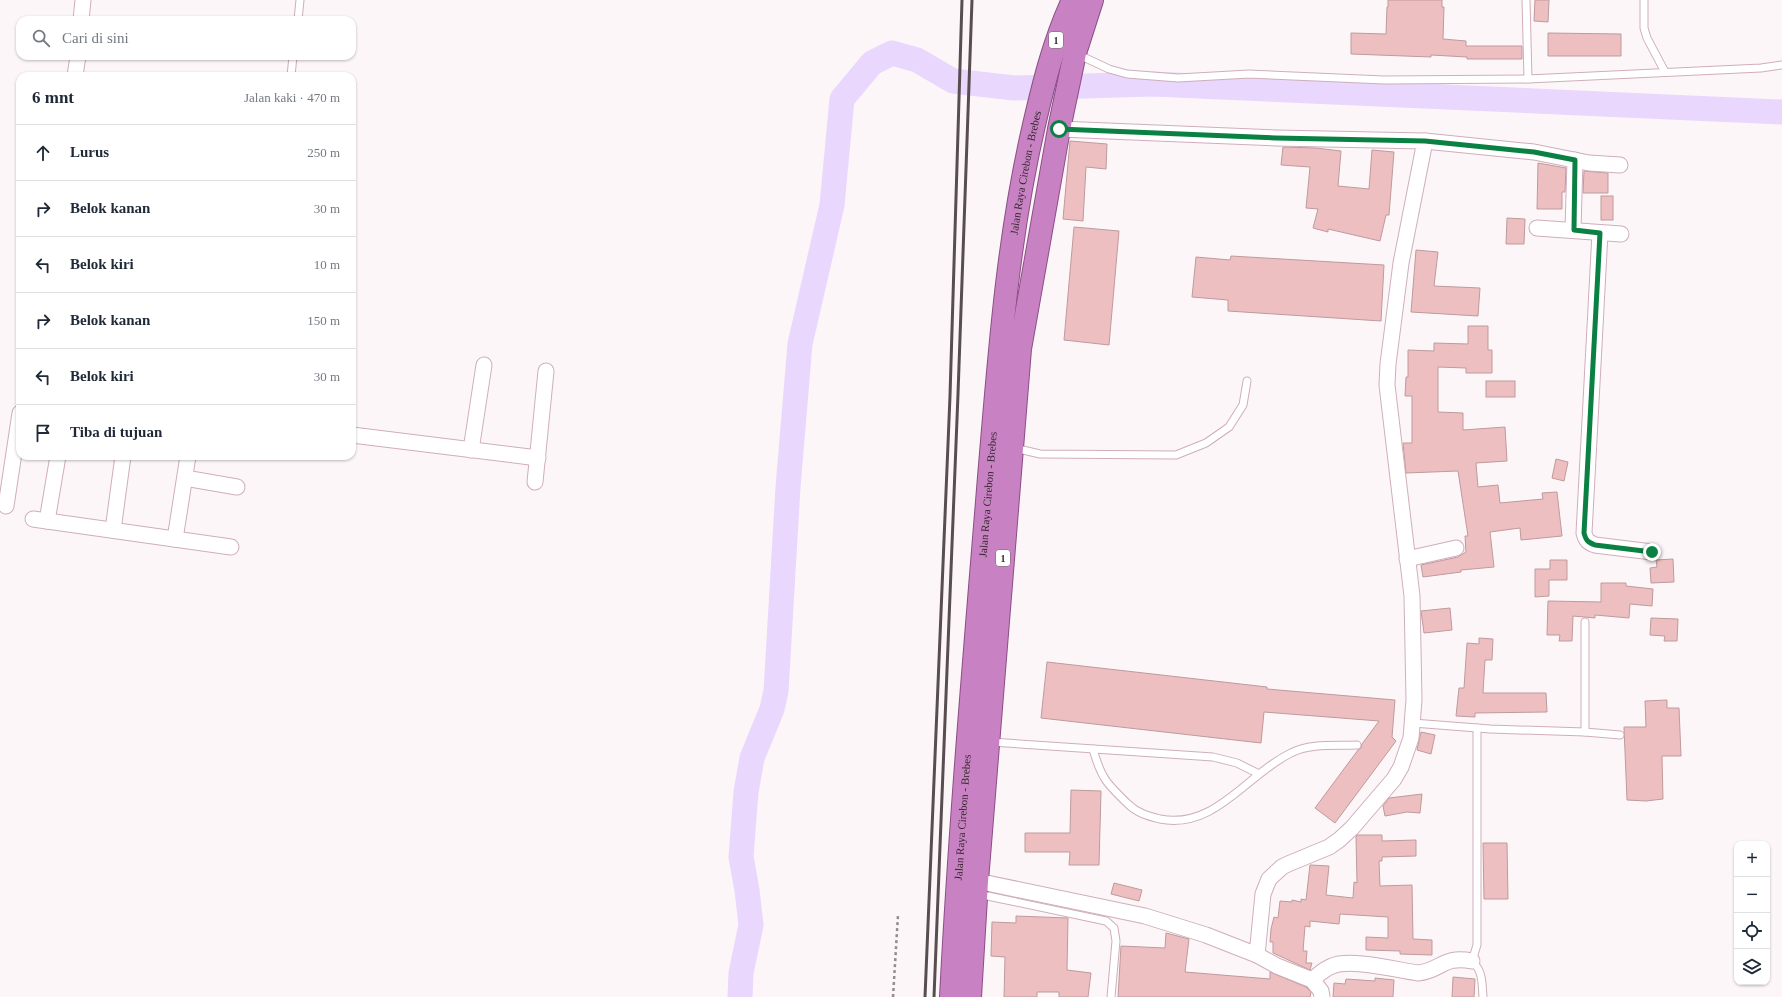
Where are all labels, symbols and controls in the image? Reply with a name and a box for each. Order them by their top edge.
search box [16,16,356,60]
icon: search [30,27,52,49]
text: Cari di sini [62,30,129,46]
road number: 1 [1049,32,1063,48]
text: 6 mnt [32,88,74,107]
text: Jalan kaki · 470 m [244,90,340,105]
street label: Jalan Raya Cirebon - Brebes [1008,110,1043,236]
route start [1050,120,1068,138]
icon: ahead [32,142,54,164]
text: Lurus [70,144,109,160]
text: 250 m [307,145,340,160]
icon: right [32,198,54,220]
text: Belok kanan [70,200,150,216]
text: 30 m [314,201,340,216]
icon: left [32,254,54,276]
text: Belok kiri [70,256,134,272]
text: 10 m [314,257,340,272]
icon: right [32,310,54,332]
text: Belok kanan [70,312,150,328]
text: 150 m [307,313,340,328]
icon: left [32,366,54,388]
text: Belok kiri [70,368,134,384]
text: 30 m [314,369,340,384]
icon: arrive [32,422,54,444]
text: Tiba di tujuan [70,424,162,440]
street label: Jalan Raya Cirebon - Brebes [976,431,999,558]
route end [1643,543,1661,561]
road number: 1 [996,550,1010,566]
street label: Jalan Raya Cirebon - Brebes [952,754,973,881]
map controls [1734,841,1770,985]
button: + [1734,841,1770,877]
button: − [1734,877,1770,913]
button: locate [1734,913,1770,949]
button: layers [1734,949,1770,985]

